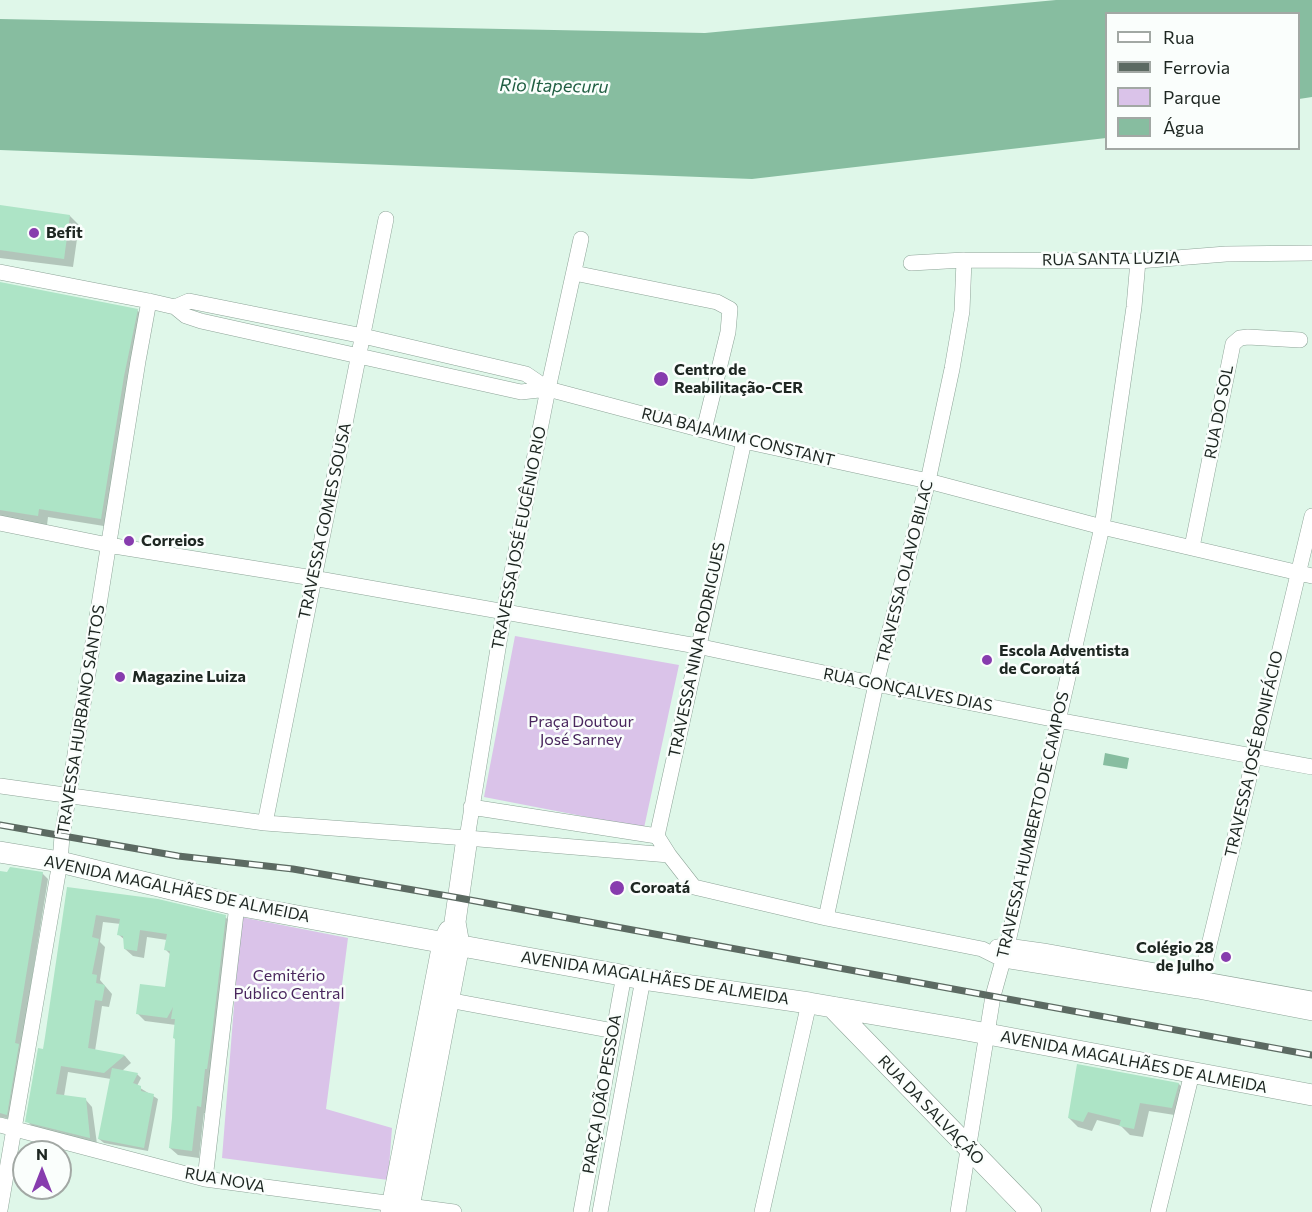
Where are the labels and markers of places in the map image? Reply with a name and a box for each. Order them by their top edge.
place label: Befit [46,223,83,243]
marker: Befit [27,226,41,240]
place label: Centro de Reabilitação-CER [674,360,803,398]
marker: Centro de Reabilitação-CER [652,370,670,388]
place label: Correios [141,531,204,551]
marker: Correios [122,534,136,548]
place label: Escola Adventista de Coroatá [999,641,1129,679]
marker: Escola Adventista de Coroatá [980,653,994,667]
place label: Magazine Luiza [132,667,246,687]
marker: Magazine Luiza [113,670,127,684]
place label: Coroatá [630,878,690,898]
marker: Coroatá [608,879,626,897]
place label: Colégio 28 de Julho [1136,938,1214,976]
marker: Colégio 28 de Julho [1219,950,1233,964]

